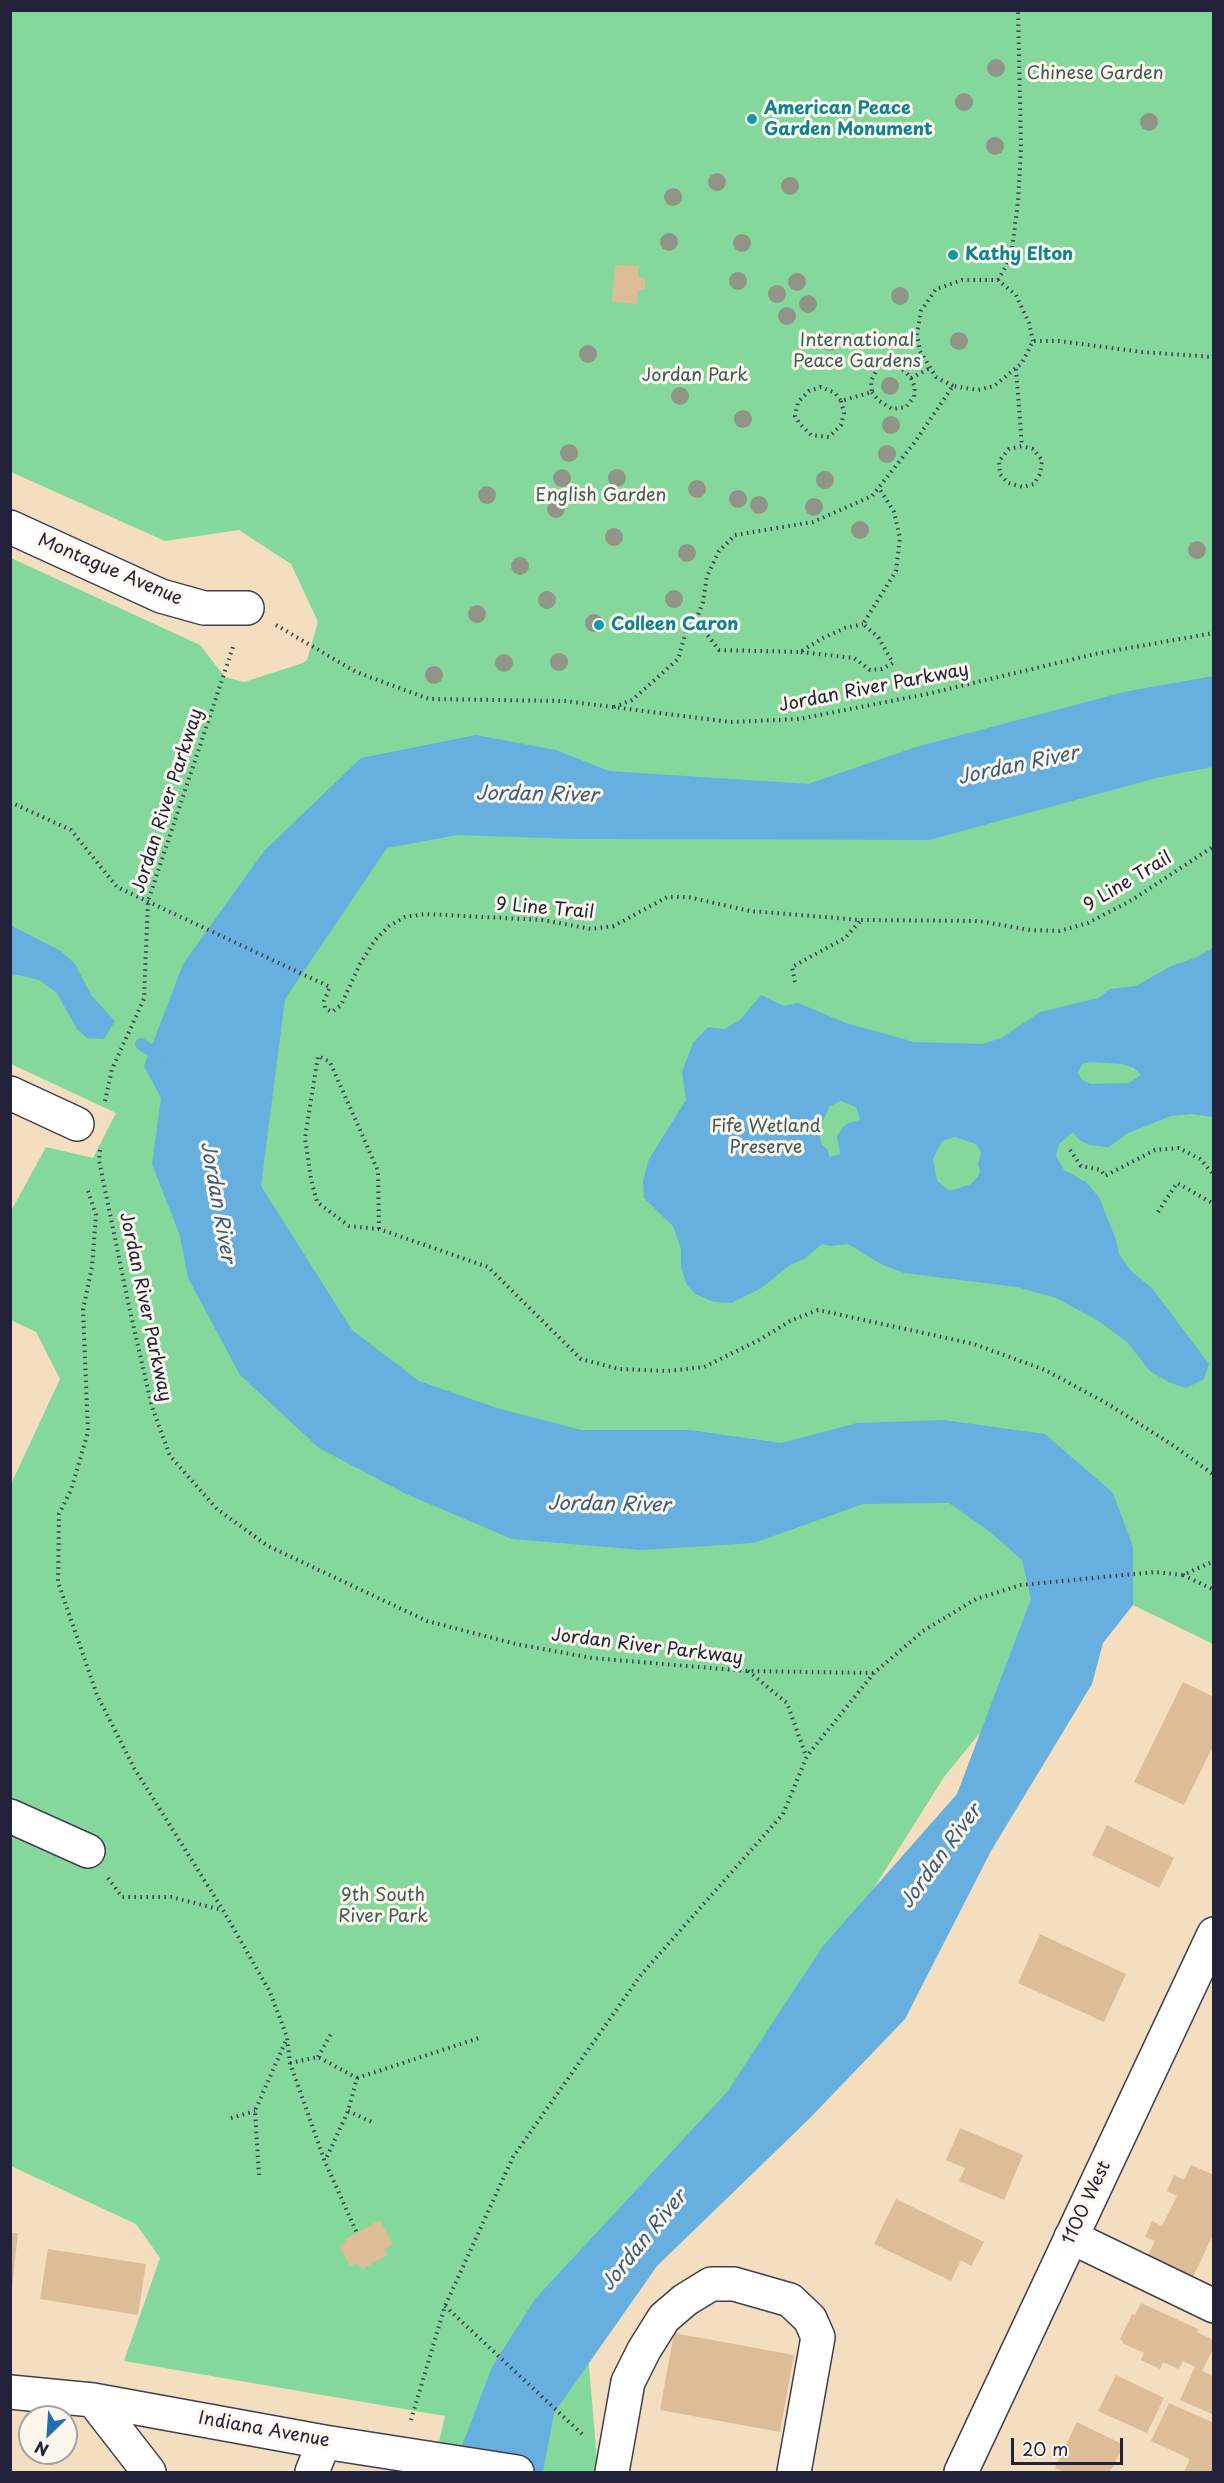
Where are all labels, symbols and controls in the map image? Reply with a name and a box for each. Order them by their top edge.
park label: Chinese Garden [1027,63,1163,85]
place label: American Peace Garden Monument [764,98,933,140]
marker: American Peace Garden Monument [745,112,759,126]
place label: Kathy Elton [965,244,1073,266]
marker: Kathy Elton [946,248,960,262]
park label: International Peace Gardens [793,330,921,372]
park label: Jordan Park [642,365,748,387]
park label: English Garden [536,485,666,507]
street label: Montague Avenue [34,530,186,610]
place label: Colleen Caron [611,614,738,636]
marker: Colleen Caron [592,618,606,632]
street label: Jordan River Parkway [777,659,971,717]
street label: Jordan River Parkway [128,706,208,896]
water label: Jordan River [956,742,1080,790]
water label: Jordan River [475,782,599,808]
street label: 9 Line Trail [1080,847,1176,917]
street label: 9 Line Trail [495,894,595,924]
park label: Fife Wetland Preserve [711,1116,821,1158]
water label: Jordan River [195,1140,239,1264]
street label: Jordan River Parkway [114,1210,176,1404]
water label: Jordan River [547,1492,671,1518]
street label: Jordan River Parkway [550,1625,744,1669]
water label: Jordan River [895,1800,987,1914]
park label: 9th South River Park [338,1885,428,1928]
street label: 1100 West [1058,2158,1116,2248]
water label: Jordan River [596,2186,692,2296]
north arrow [18,2405,78,2465]
street label: Indiana Avenue [197,2408,331,2452]
scale bar [1014,2426,1126,2464]
text: 20 m [1022,2435,1068,2462]
text: N [30,2436,52,2463]

